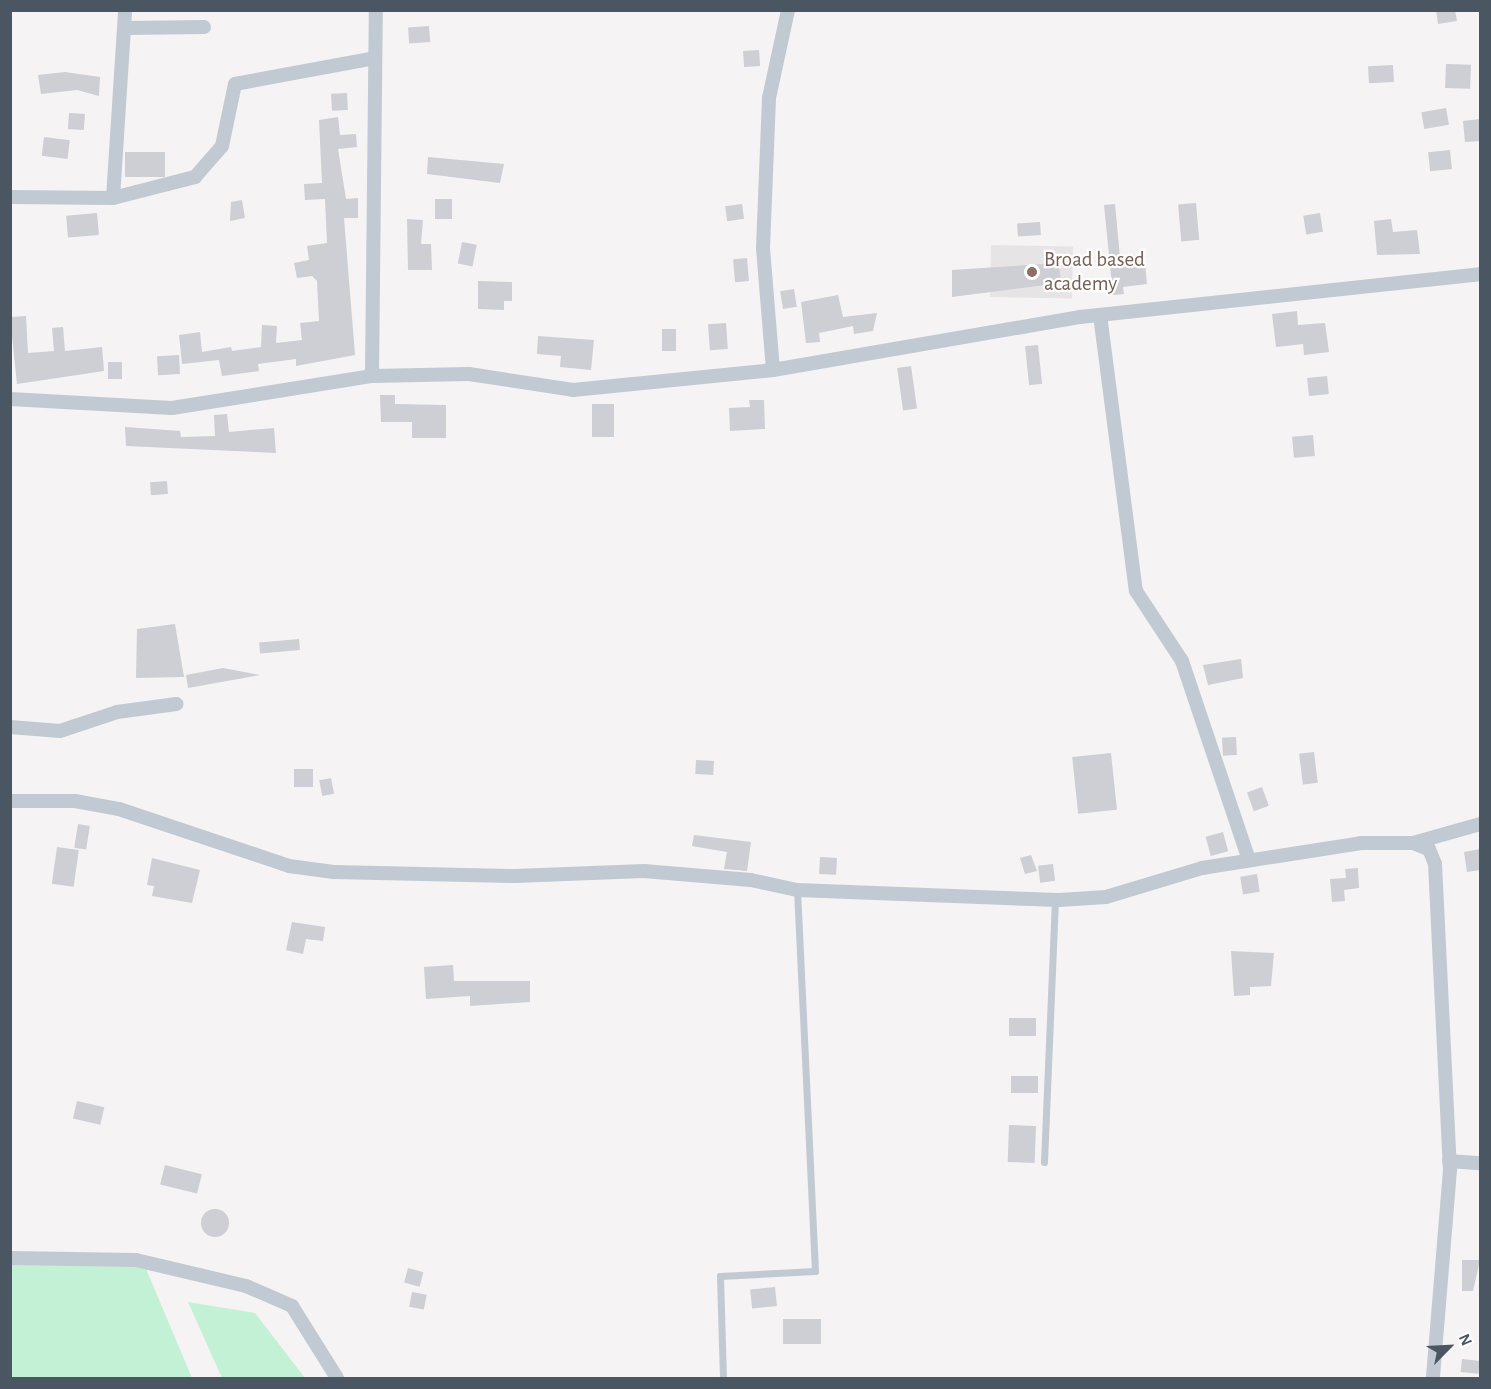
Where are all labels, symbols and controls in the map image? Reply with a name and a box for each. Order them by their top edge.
place label: Broad based academy [1044,247,1145,297]
marker: Broad based academy [1025,265,1039,279]
north arrow [1419,1317,1479,1377]
text: N [1456,1331,1475,1348]

